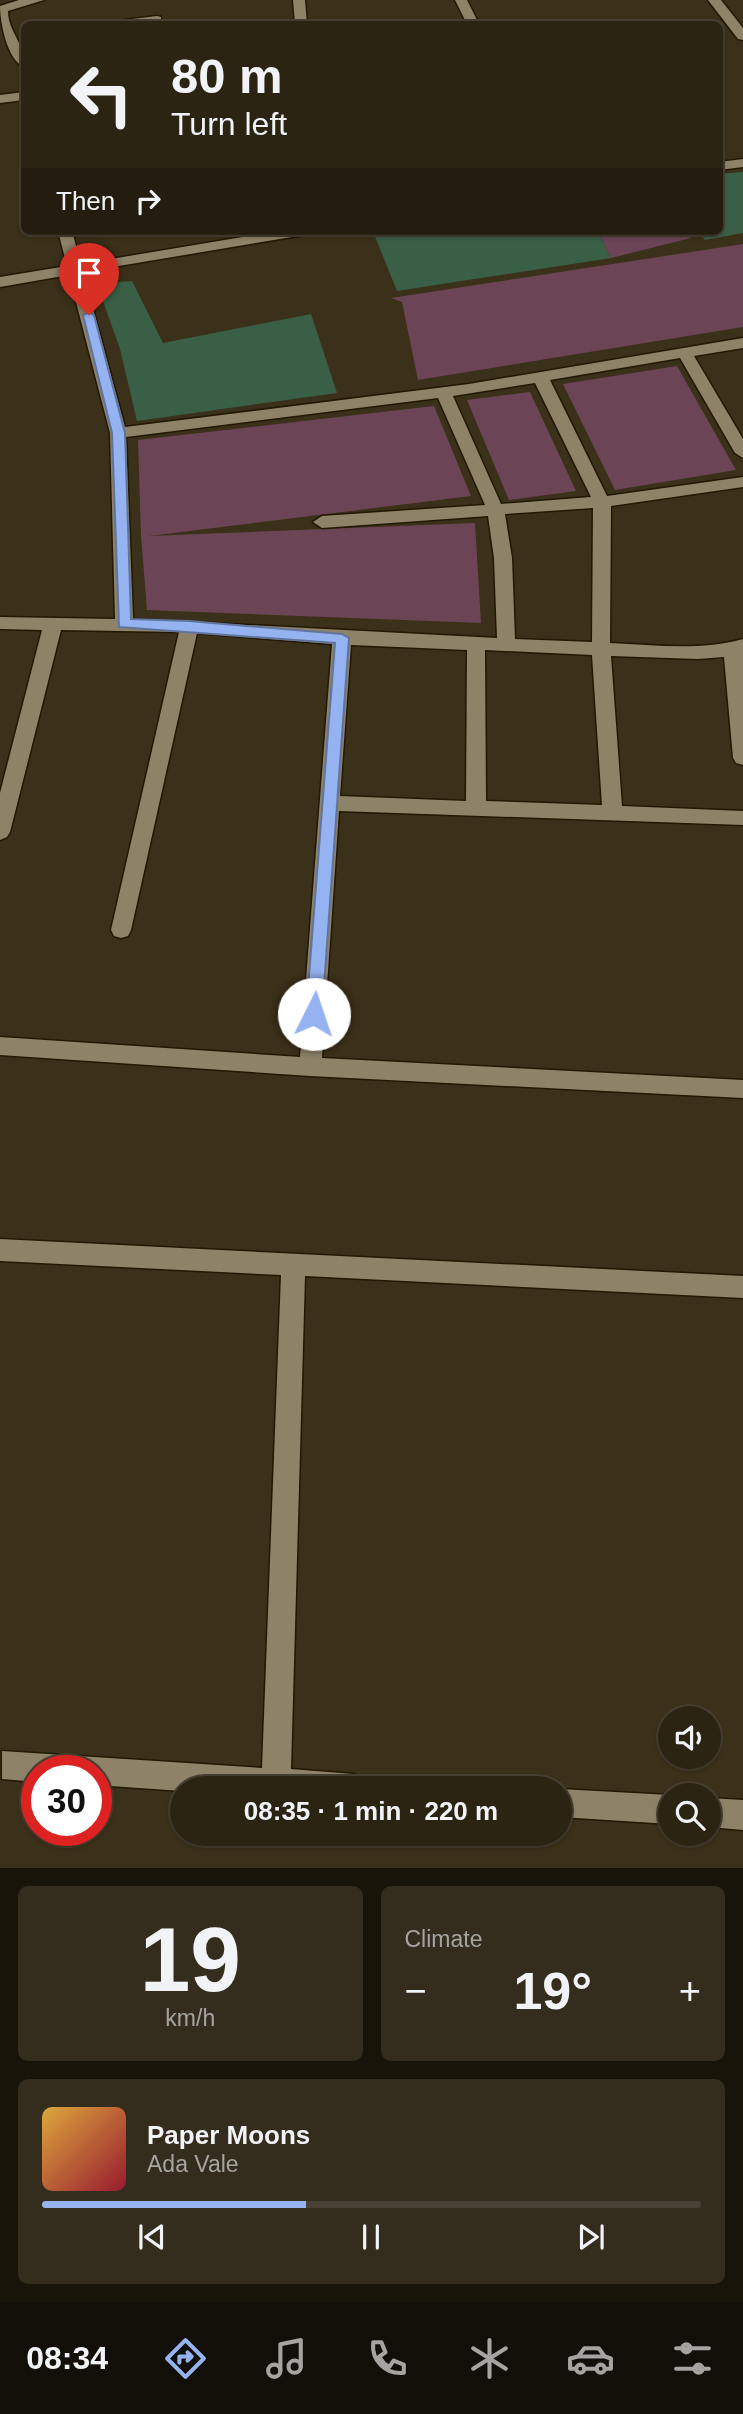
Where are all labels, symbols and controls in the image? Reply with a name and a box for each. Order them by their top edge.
icon: left [56,49,147,140]
text: 80 m [171,49,283,103]
text: Turn left [171,106,287,142]
icon: right [129,182,167,220]
text: Then [56,186,115,216]
pin [59,243,119,315]
icon: arrive [70,254,108,292]
position arrow [277,977,351,1051]
map controls [658,1706,721,1846]
button: sound [658,1706,721,1769]
speed limit sign: 30 [21,1755,112,1846]
button: search [658,1783,721,1846]
text: 08:35 · 1 min · 220 m [244,1796,498,1826]
text: 19 [140,1909,241,2010]
text: Climate [405,1926,482,1952]
text: 19° [513,1962,592,2020]
text: − [405,1970,427,2012]
text: + [679,1970,701,2012]
text: km/h [165,2005,215,2031]
text: Paper Moons [147,2120,310,2150]
text: Ada Vale [147,2151,239,2177]
icon: previous [133,2218,171,2256]
icon: pause [352,2218,390,2256]
icon: next [572,2218,610,2256]
icon: directions [161,2334,210,2383]
icon: music [262,2334,311,2383]
icon: phone [363,2334,412,2383]
icon: climate [465,2334,514,2383]
icon: car [566,2334,615,2383]
icon: filters [668,2334,717,2383]
text: 08:34 [26,2340,108,2376]

